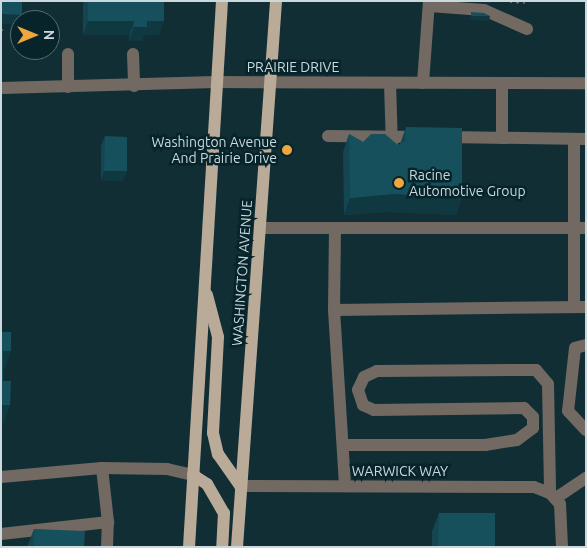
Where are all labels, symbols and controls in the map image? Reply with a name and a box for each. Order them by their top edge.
north arrow [10,10,60,60]
text: N [41,30,57,40]
street label: PRAIRIE DRIVE [247,59,339,75]
place label: Washington Avenue And Prairie Drive [152,134,277,166]
marker: Washington Avenue And Prairie Drive [281,144,293,156]
place label: Racine Automotive Group [409,167,526,200]
marker: Racine Automotive Group [393,177,405,189]
street label: WASHINGTON AVENUE [229,199,255,347]
street label: WARWICK WAY [352,463,448,479]

